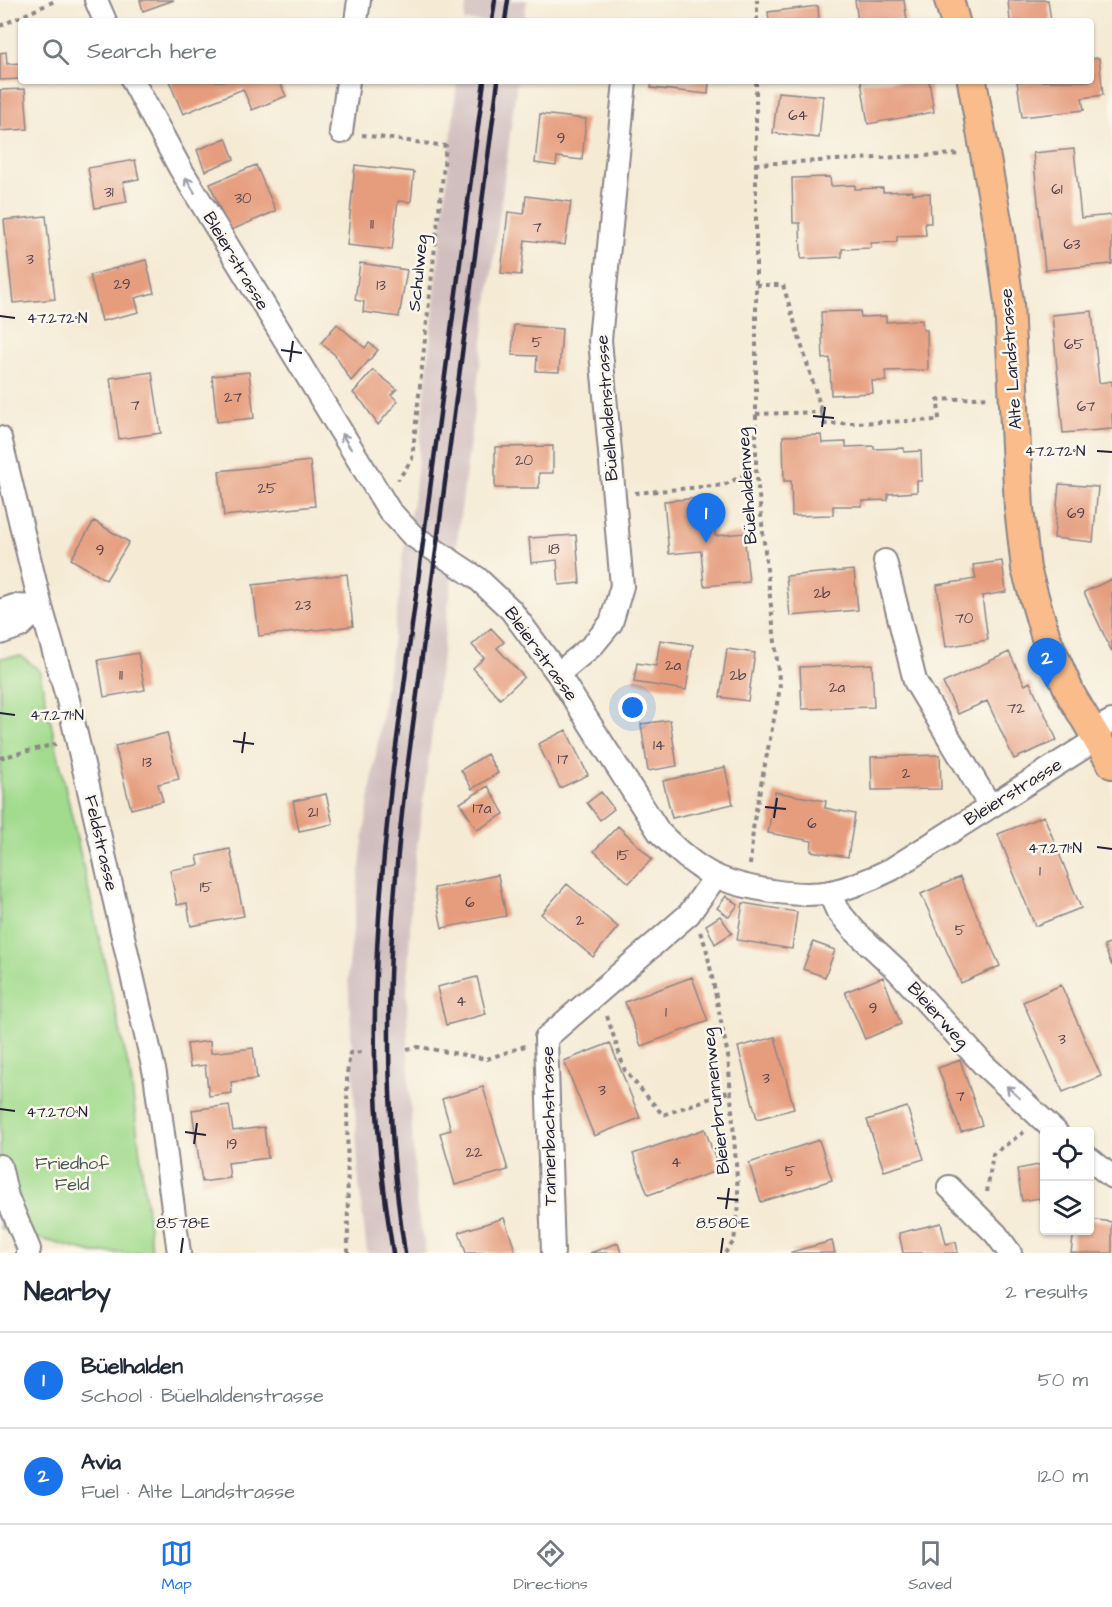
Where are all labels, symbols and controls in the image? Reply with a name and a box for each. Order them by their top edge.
search box [18,18,1094,84]
icon: search [39,35,72,68]
text: Search here [87,36,217,67]
house number: 64 [788,105,808,126]
house number: 9 [557,128,565,149]
one-way arrow [184,177,196,194]
house number: 61 [1051,179,1063,200]
house number: 31 [104,182,114,203]
house number: 30 [234,188,252,209]
street label: Bleierstrasse [197,207,275,315]
house number: 11 [370,214,374,235]
house number: 7 [532,217,542,238]
street label: Schulweg [402,233,435,313]
house number: 63 [1063,234,1081,255]
house number: 3 [26,249,34,270]
house number: 29 [113,274,131,295]
house number: 13 [376,275,386,296]
street label: Alte Landstrasse [994,287,1028,431]
text: 47.272°N [27,308,87,329]
house number: 5 [532,332,543,353]
street label: Büelhaldenstrasse [589,334,625,482]
house number: 65 [1064,334,1084,355]
house number: 27 [224,387,242,408]
house number: 7 [130,395,140,416]
house number: 67 [1077,396,1095,417]
street label: Büelhaldenweg [730,427,765,545]
one-way arrow [339,433,351,450]
text: 47.272°N [1025,441,1085,462]
house number: 20 [515,450,534,471]
house number: 25 [257,478,277,499]
pin: 1 [686,494,726,543]
house number: 69 [1067,503,1085,524]
house number: 18 [548,539,560,560]
house number: 9 [96,540,104,561]
house number: 2b [813,583,831,604]
house number: 23 [295,595,311,616]
street label: Bleierstrasse [498,602,584,706]
house number: 70 [955,608,974,629]
pin: 2 [1028,638,1066,688]
house number: 2a [665,655,681,676]
house number: 11 [119,665,123,686]
house number: 2b [729,665,747,686]
house number: 2a [829,677,845,698]
your location [618,693,647,722]
house number: 72 [1007,698,1025,719]
text: 47.271°N [30,705,84,726]
house number: 14 [653,735,665,756]
house number: 17 [557,749,569,770]
house number: 13 [142,752,152,773]
street label: Bleierstrasse [959,752,1067,832]
house number: 2 [902,763,911,784]
street label: Feldstrasse [78,793,124,894]
house number: 17a [473,798,492,819]
house number: 21 [308,802,318,823]
house number: 6 [807,813,817,834]
text: 47.271°N [1028,838,1082,859]
house number: 15 [617,845,630,866]
house number: 1 [1039,861,1041,882]
house number: 15 [200,877,213,898]
house number: 6 [465,892,475,913]
house number: 2 [576,910,585,931]
house number: 5 [955,920,966,941]
street label: Bleierweg [901,976,975,1054]
house number: 4 [456,991,466,1012]
house number: 9 [869,998,877,1019]
house number: 1 [665,1002,667,1023]
street label: Bleierbrunnenweg [696,1026,737,1176]
house number: 3 [1058,1029,1066,1050]
street label: Tannenbachstrasse [535,1046,563,1206]
house number: 3 [762,1068,770,1089]
house number: 3 [598,1080,606,1101]
one-way arrow [1005,1085,1020,1099]
house number: 7 [955,1086,965,1107]
text: 47.270°N [26,1102,88,1123]
map controls [1040,1127,1094,1235]
button: locate [1040,1127,1094,1181]
house number: 19 [227,1134,237,1155]
house number: 22 [465,1142,483,1163]
park label: Friedhof Feld [35,1151,109,1197]
house number: 4 [671,1152,681,1173]
house number: 5 [785,1161,796,1182]
button: layers [1040,1181,1094,1235]
text: 8.578°E [156,1213,210,1234]
text: 8.580°E [696,1213,750,1234]
text: Nearby [24,1274,111,1310]
text: 2 results [1005,1278,1088,1306]
text: Büelhalden [81,1351,183,1382]
text: 1 [42,1366,45,1394]
text: 50 m [1038,1366,1088,1394]
text: School · Büelhaldenstrasse [81,1382,324,1410]
text: Avia [81,1447,121,1478]
text: 2 [38,1462,49,1490]
text: 120 m [1038,1462,1088,1490]
text: Fuel · Alte Landstrasse [81,1478,295,1506]
tab: Map [160,1537,193,1595]
tab: Directions [514,1537,588,1595]
tab: Saved [908,1537,952,1595]

